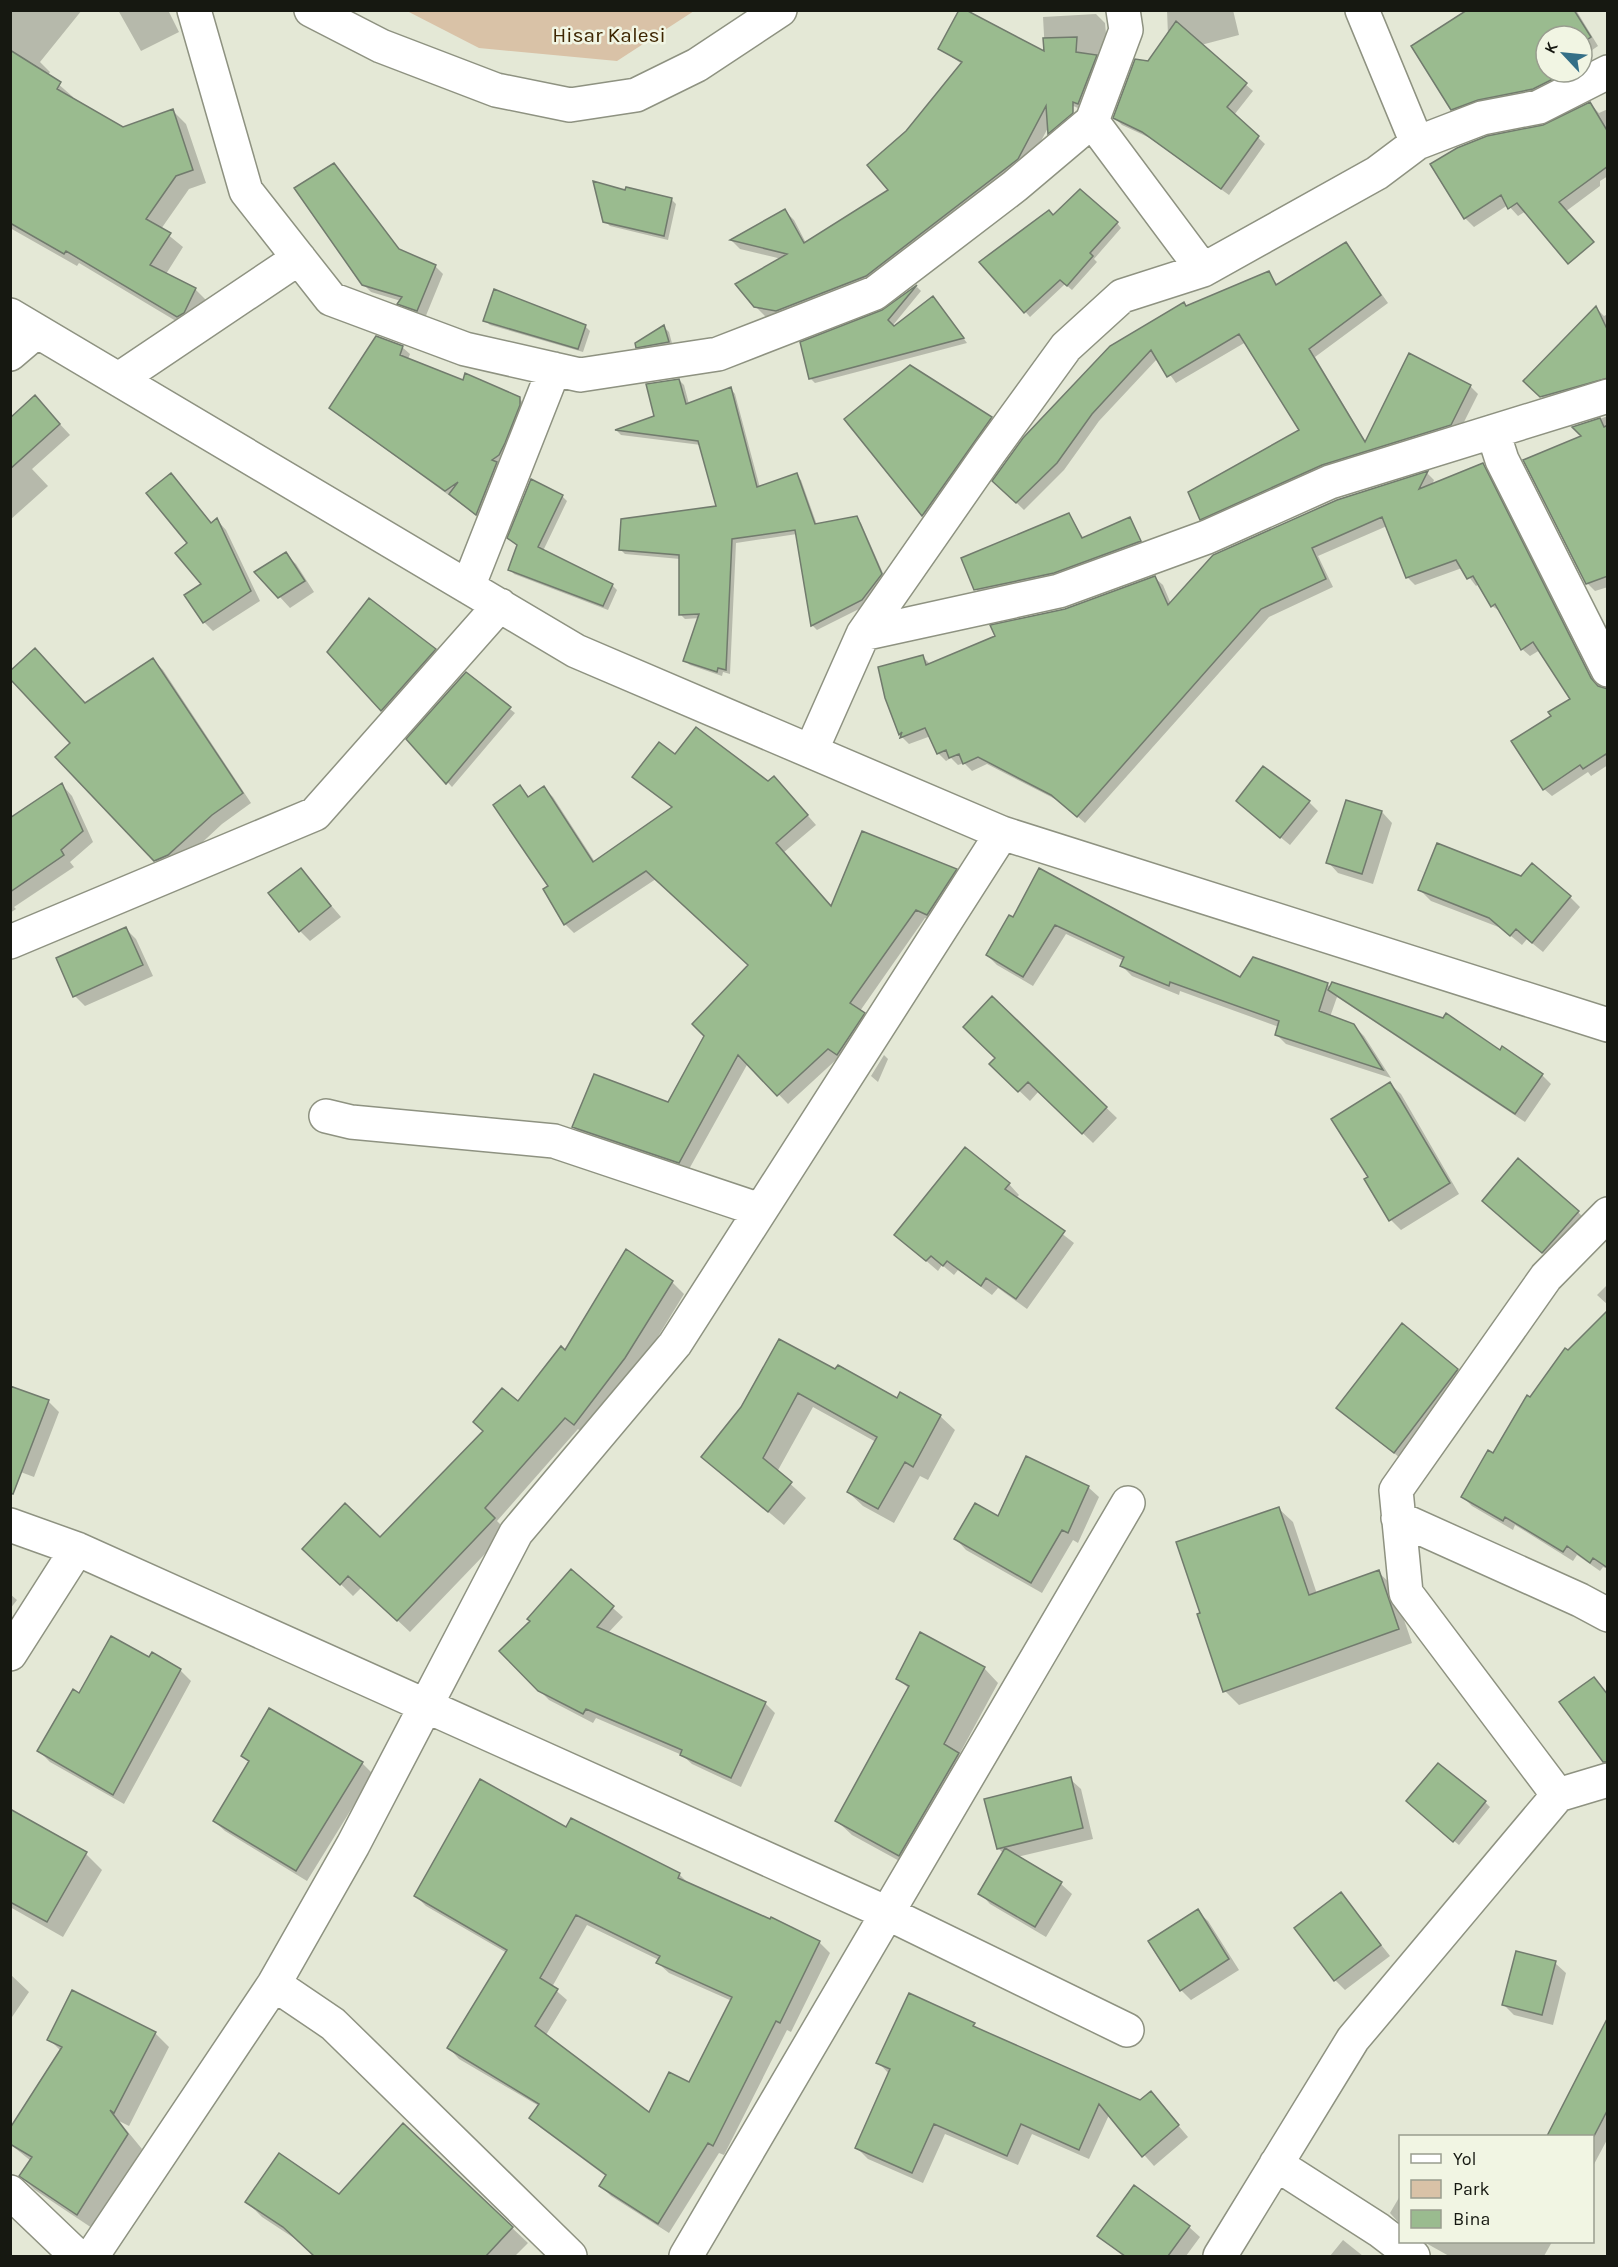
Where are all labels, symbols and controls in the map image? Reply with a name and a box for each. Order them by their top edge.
park label: Hisar Kalesi [552,23,666,47]
north arrow [1534,24,1594,84]
text: K [1540,38,1562,57]
legend [1399,2135,1594,2243]
text: Yol [1453,2148,1477,2170]
text: Park [1453,2178,1490,2200]
text: Bina [1453,2208,1490,2230]

